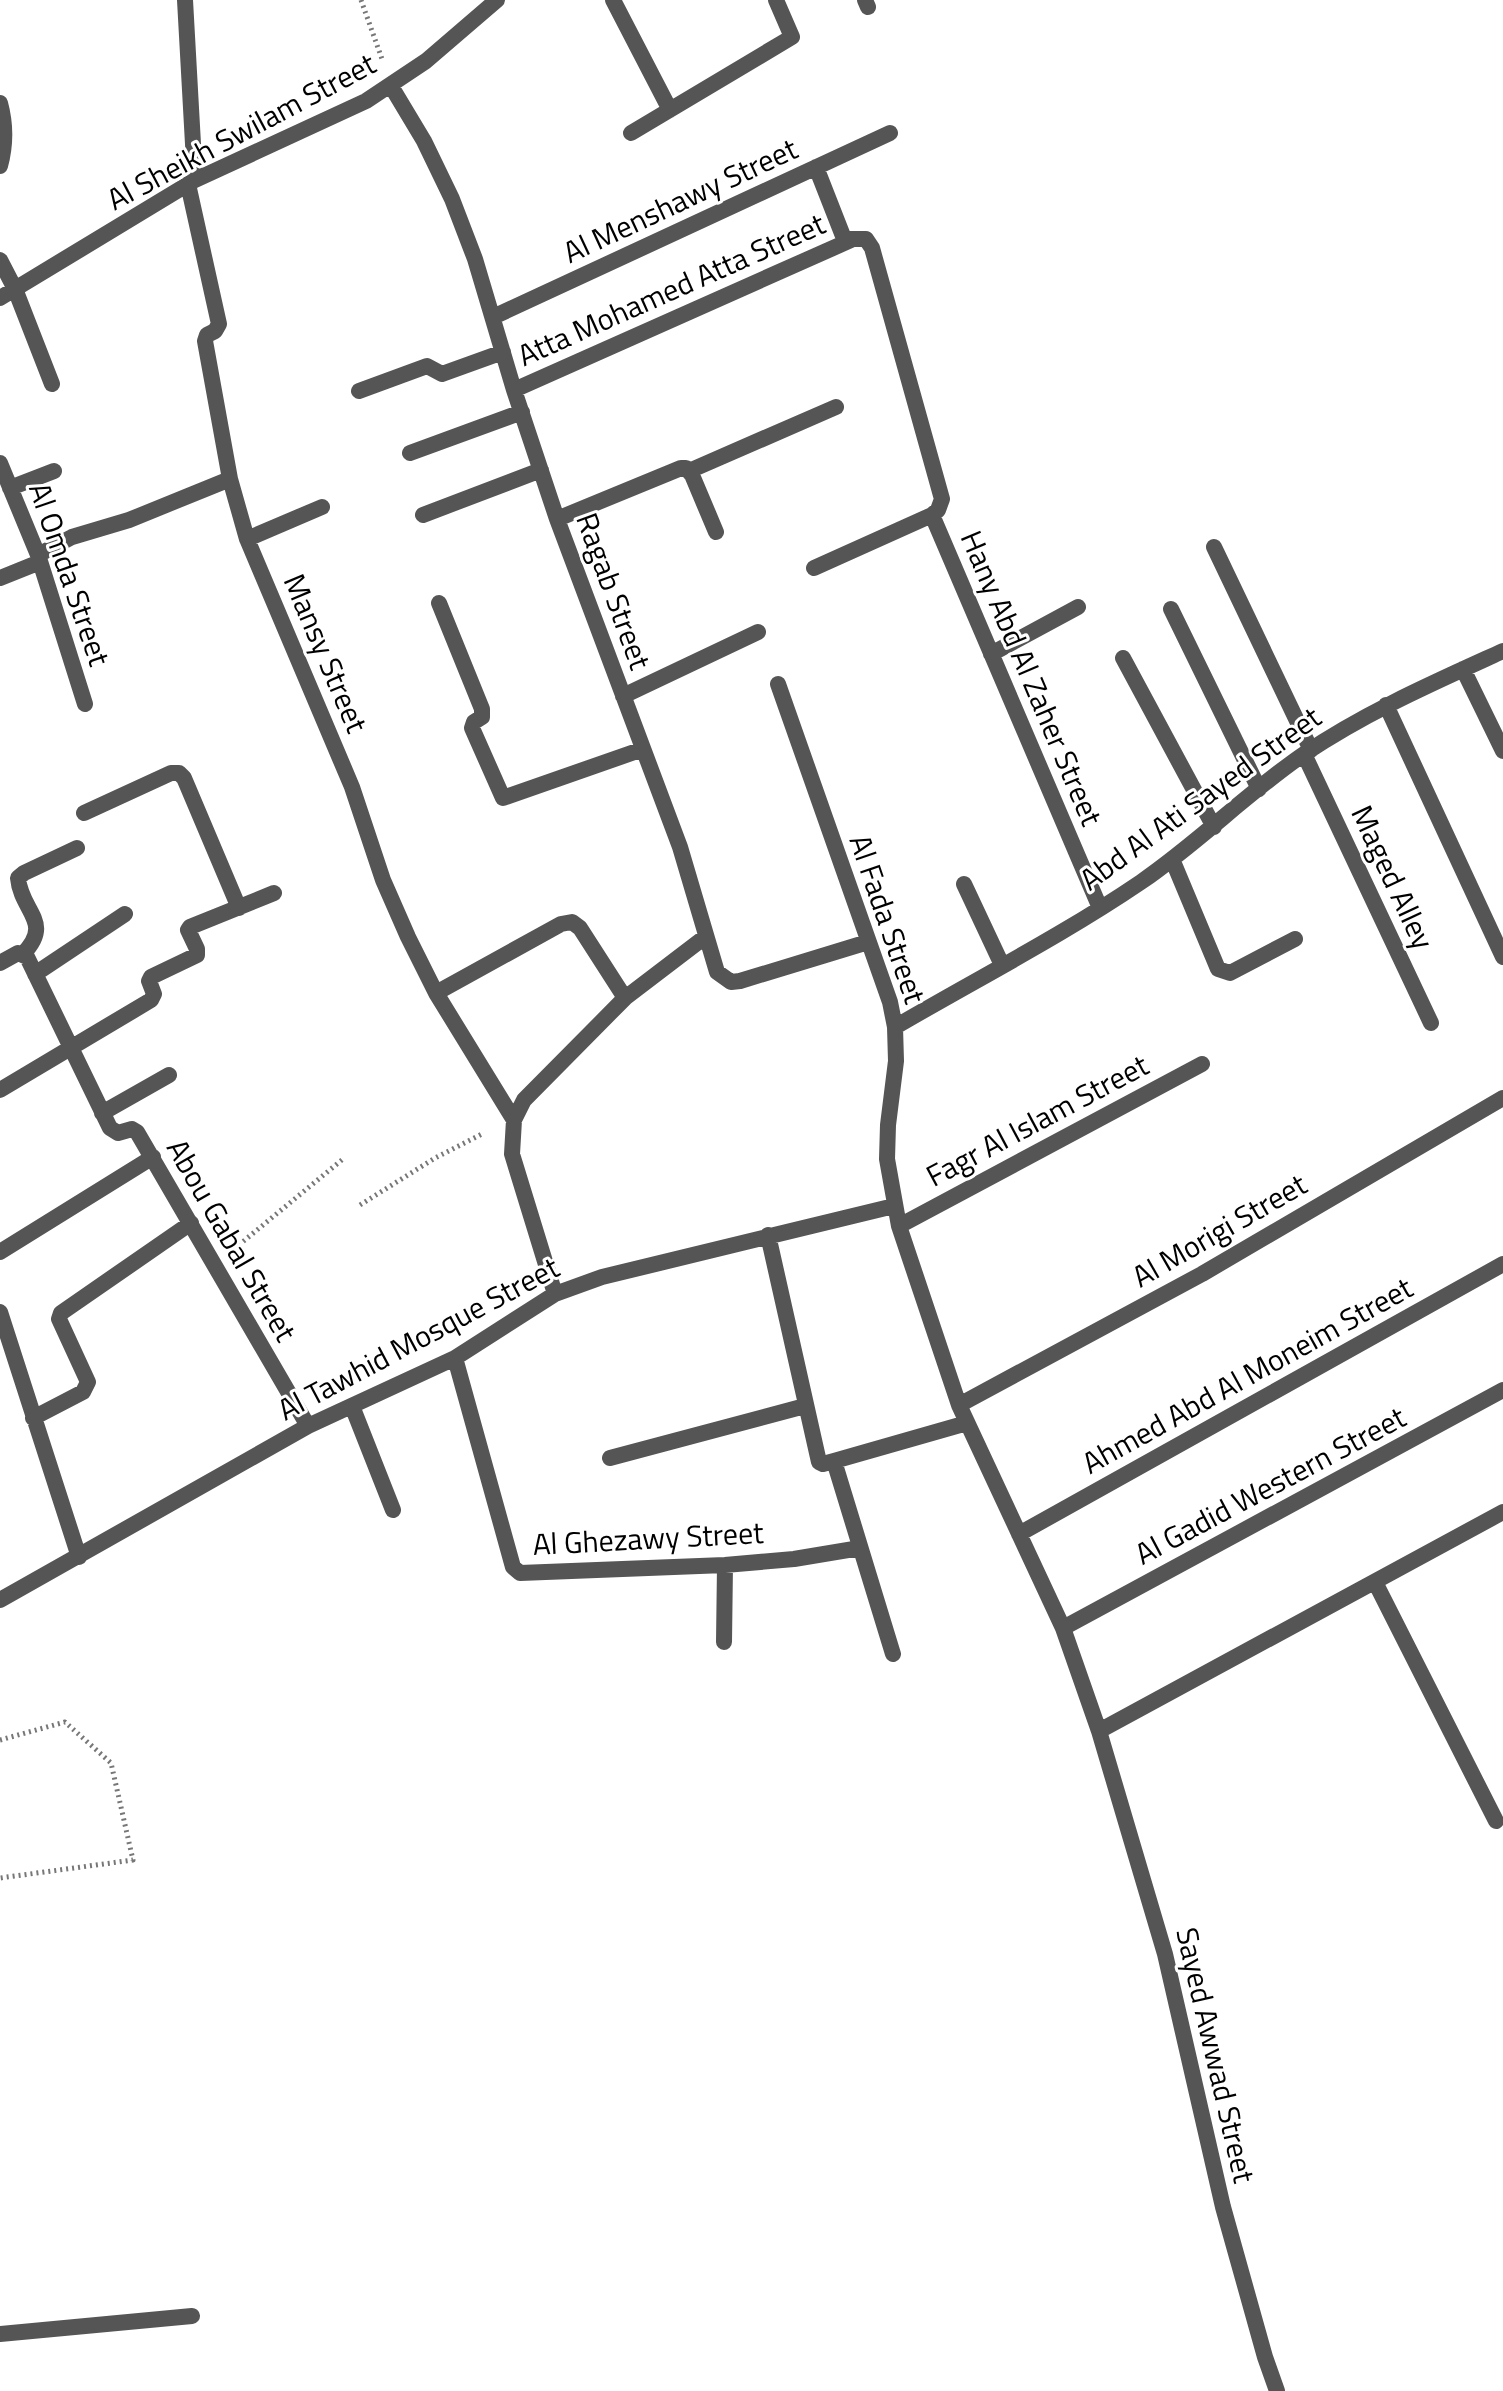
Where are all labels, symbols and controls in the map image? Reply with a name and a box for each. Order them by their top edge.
street label: Al Sheikh Swilam Street [98,40,384,221]
street label: Al Menshawy Street [555,125,805,275]
street label: Atta Mohamed Atta Street [510,200,833,378]
street label: Al Omda Street [17,476,123,672]
street label: Ragab Street [564,506,664,676]
street label: Hany Abd Al Zaher Street [949,523,1115,833]
street label: Mansy Street [272,566,380,740]
street label: Abd Al Ati Sayed Street [1070,694,1331,902]
street label: Maged Alley [1340,797,1446,957]
street label: Al Fada Street [838,828,939,1010]
street label: Fagr Al Islam Street [918,1042,1157,1198]
street label: Abou Gabal Street [155,1130,309,1350]
street label: Al Morigi Street [1123,1161,1315,1299]
street label: Al Tawhid Mosque Street [269,1244,567,1432]
street label: Ahmed Abd Al Moneim Street [1073,1264,1421,1485]
street label: Al Gadid Western Street [1126,1394,1414,1576]
street label: Al Ghezawy Street [531,1509,765,1567]
street label: Sayed Awwad Street [1164,1923,1268,2188]

